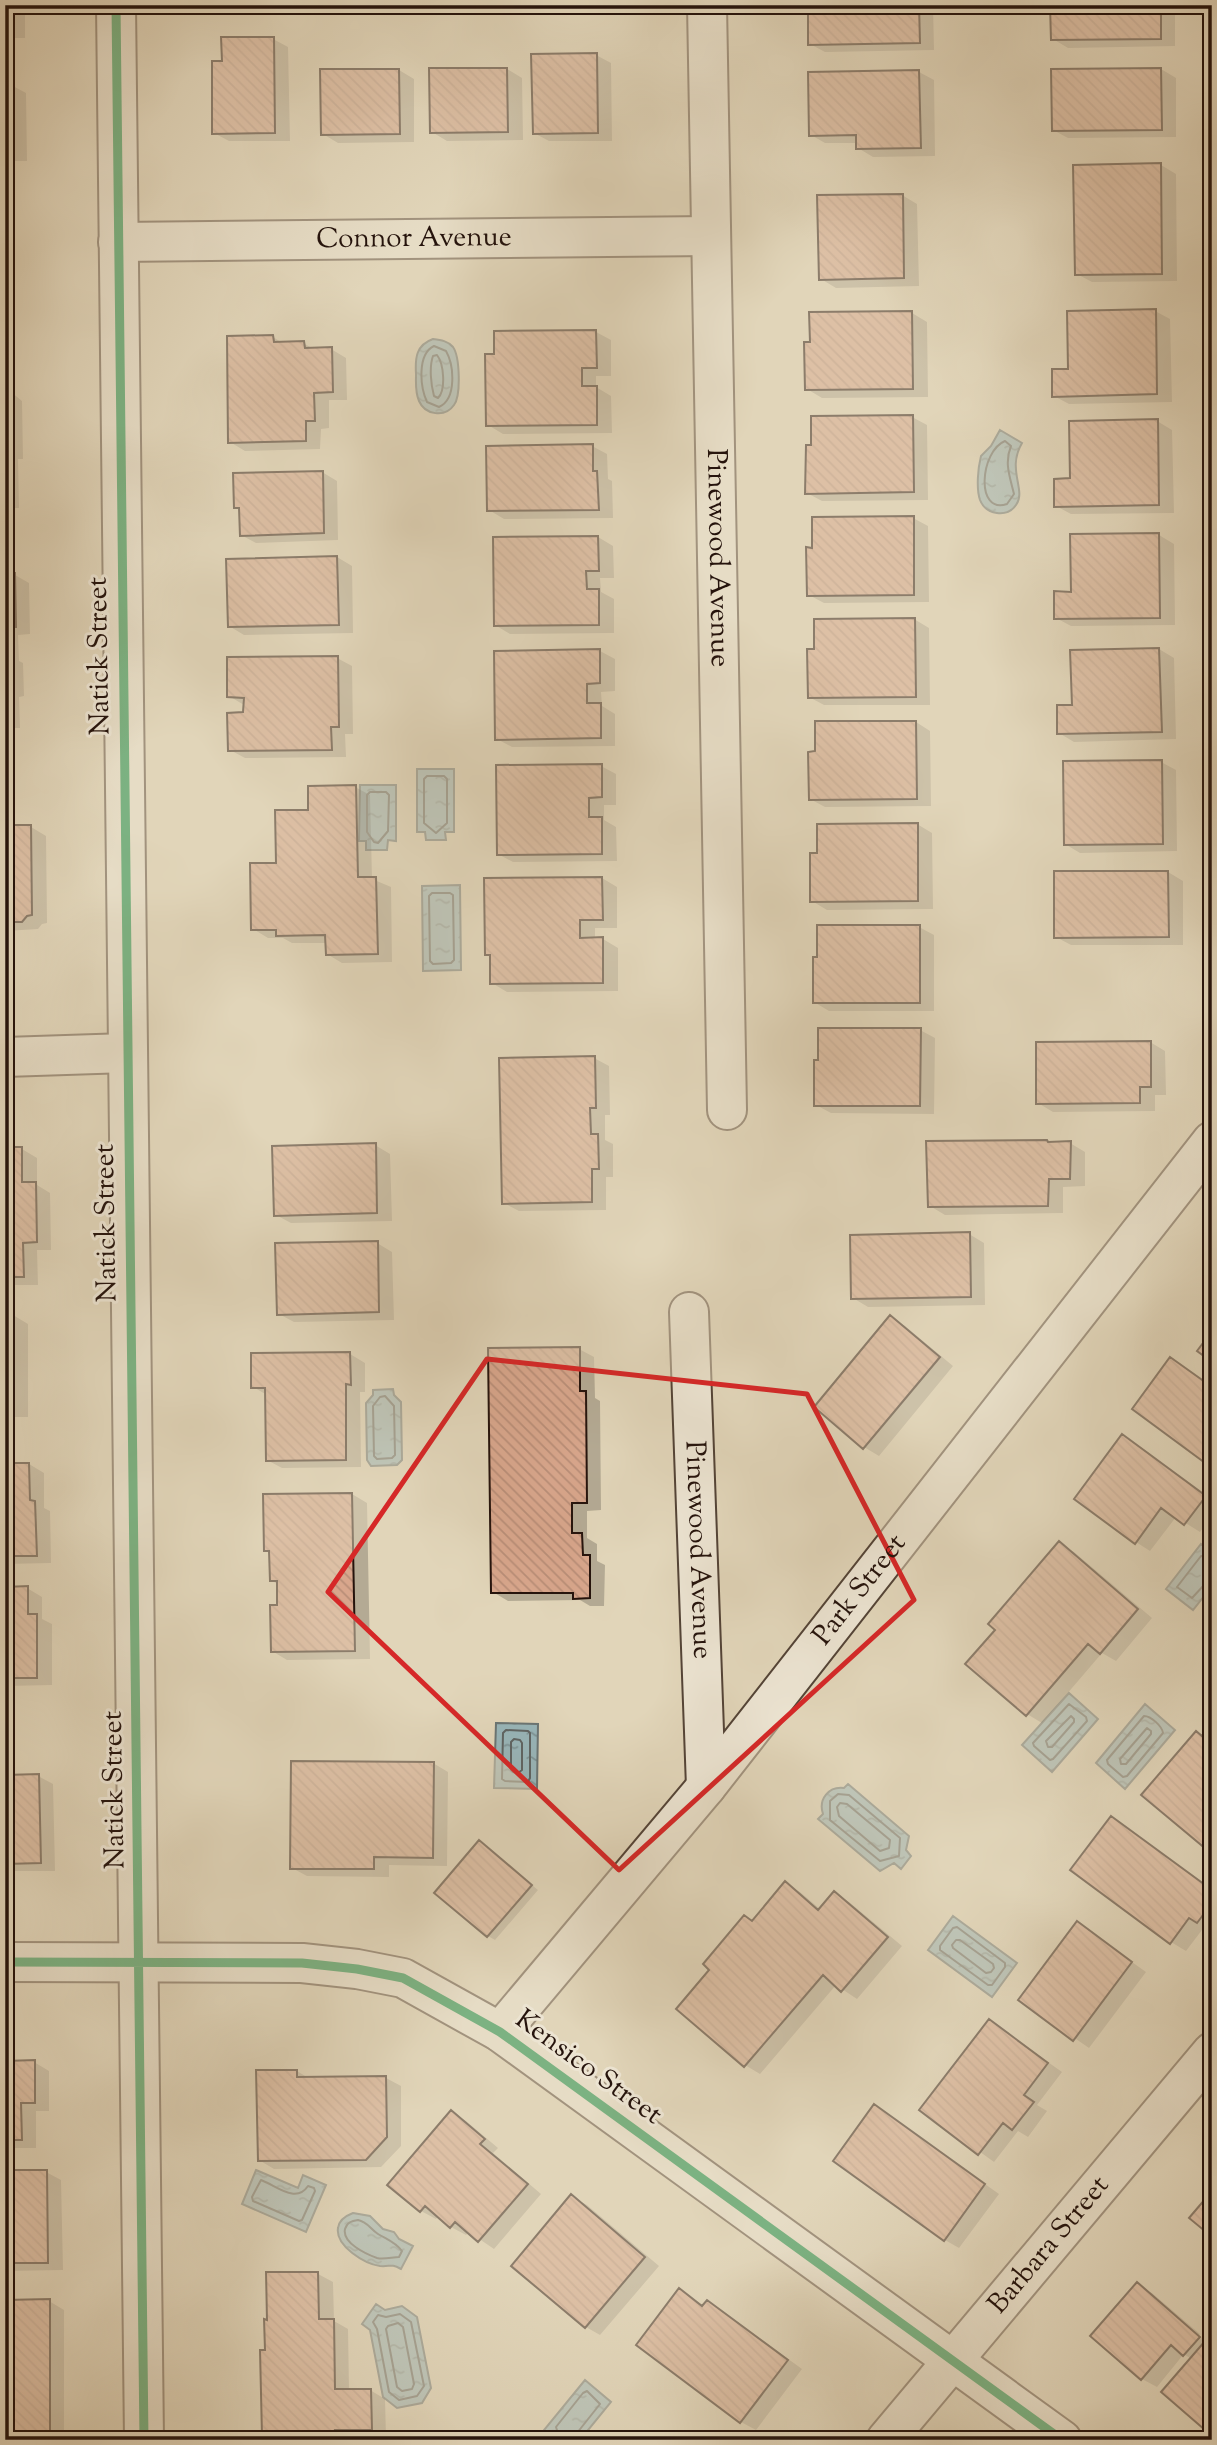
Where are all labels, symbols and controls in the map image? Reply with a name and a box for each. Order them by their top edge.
street label: Connor Avenue [316,218,512,260]
street label: Pinewood Avenue [695,448,739,668]
street label: Natick Street [79,576,121,735]
street label: Natick Street [86,1143,128,1302]
street label: Pinewood Avenue [674,1440,721,1660]
street label: Park Street [804,1526,917,1655]
street label: Natick Street [94,1710,136,1869]
street label: Kensico Street [506,2001,670,2135]
street label: Barbara Street [979,2167,1120,2323]

